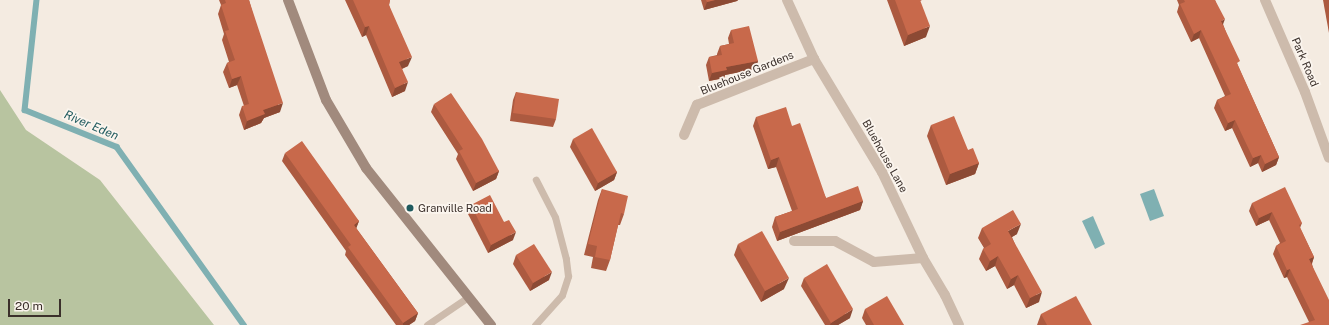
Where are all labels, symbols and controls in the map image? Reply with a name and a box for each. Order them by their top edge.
street label: Park Road [1289,35,1321,89]
street label: Bluehouse Gardens [698,48,796,98]
water label: River Eden [62,108,120,144]
street label: Bluehouse Lane [860,117,910,195]
place label: Granville Road [418,201,492,215]
marker: Granville Road [405,203,415,213]
scale bar [10,291,63,317]
text: 20 m [15,299,43,313]

